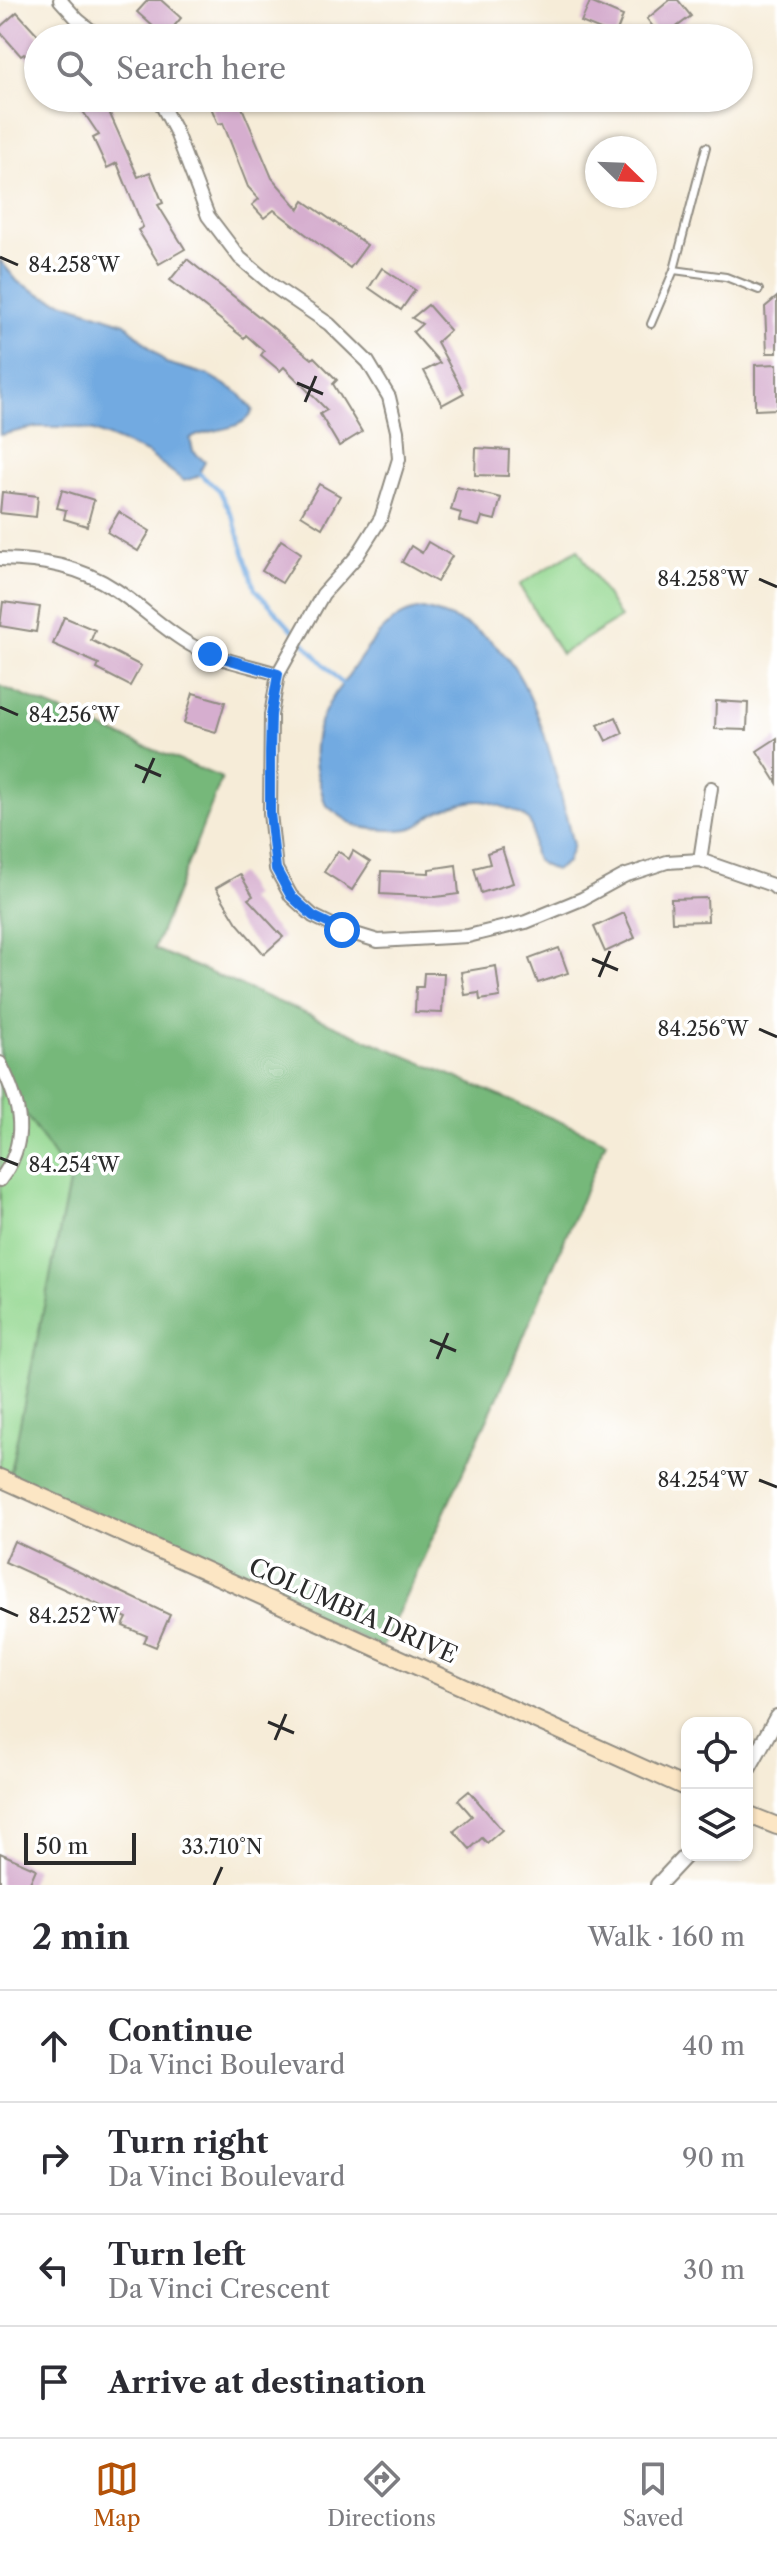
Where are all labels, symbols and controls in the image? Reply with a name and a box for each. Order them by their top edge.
search box [24,24,753,112]
icon: search [52,46,96,90]
text: Search here [116,50,286,87]
north arrow [585,136,657,208]
text: 84.258°W [28,253,121,277]
text: 84.258°W [657,567,750,591]
route end [192,636,228,672]
text: 84.256°W [29,703,121,727]
route start [324,912,360,948]
text: 84.256°W [658,1017,750,1041]
text: 84.254°W [29,1153,121,1177]
text: 84.254°W [658,1468,750,1492]
street label: COLUMBIA DRIVE [244,1552,462,1670]
text: 84.252°W [28,1604,121,1628]
map controls [681,1717,753,1861]
button: locate [681,1717,753,1789]
button: layers [681,1789,753,1861]
scale bar [24,1829,136,1865]
text: 50 m [36,1833,88,1860]
text: 33.710°N [181,1835,263,1859]
text: 2 min [32,1916,130,1958]
text: Walk · 160 m [588,1921,745,1953]
text: Continue [108,2012,253,2049]
icon: ahead [32,2024,76,2068]
text: 40 m [682,2030,745,2062]
text: Da Vinci Boulevard [108,2049,345,2081]
text: Turn right [108,2124,268,2161]
icon: right [32,2136,76,2180]
text: 90 m [682,2142,745,2174]
text: Da Vinci Boulevard [108,2161,345,2193]
text: Turn left [108,2236,245,2273]
icon: left [32,2248,76,2292]
text: 30 m [683,2254,745,2286]
text: Da Vinci Crescent [108,2273,330,2305]
icon: arrive [32,2360,76,2404]
text: Arrive at destination [108,2364,426,2401]
tab: Map [93,2457,141,2532]
tab: Directions [327,2457,436,2532]
tab: Saved [623,2457,684,2532]

